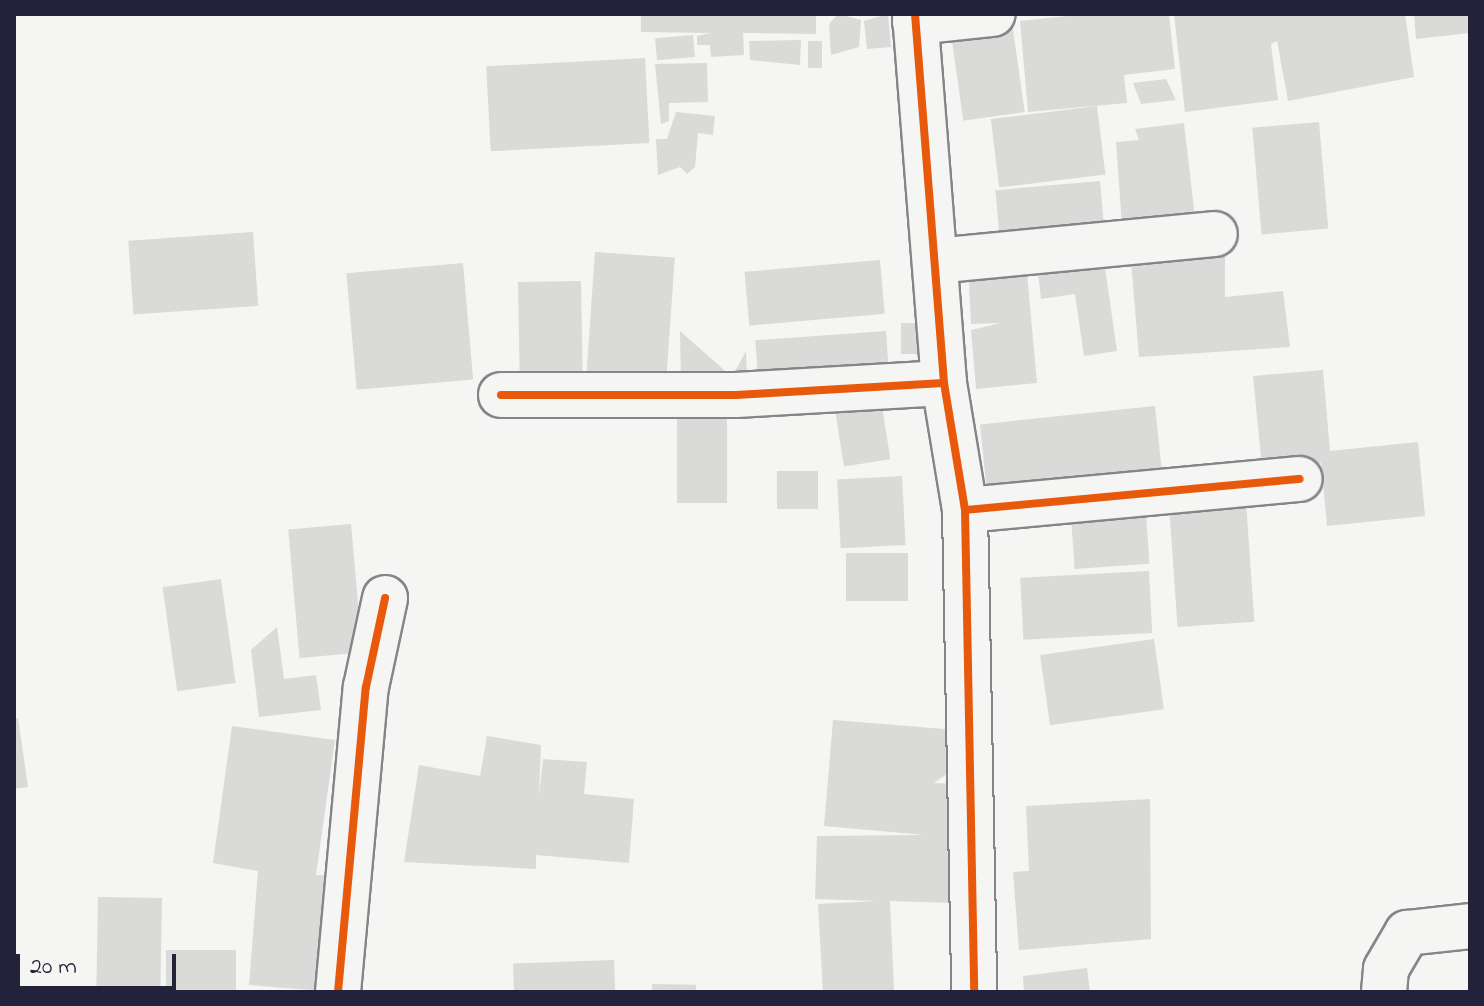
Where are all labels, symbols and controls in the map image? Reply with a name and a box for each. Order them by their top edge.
scale bar [20,938,180,988]
text: 20 m [30,950,77,985]

